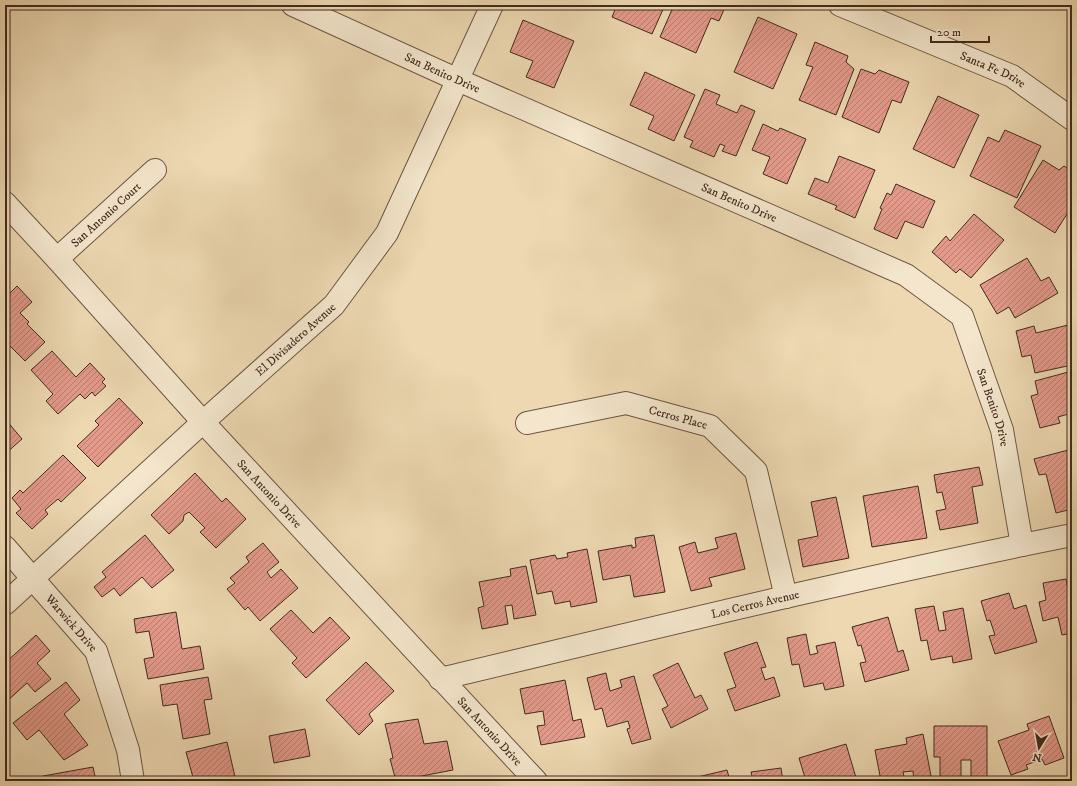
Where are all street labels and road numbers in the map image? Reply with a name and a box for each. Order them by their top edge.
street label: Santa Fe Drive [958,48,1029,91]
street label: San Benito Drive [402,49,482,96]
street label: San Antonio Court [68,179,144,250]
street label: San Benito Drive [699,179,780,226]
street label: El Divisadero Avenue [252,300,339,379]
street label: San Benito Drive [974,367,1012,448]
street label: Cerros Place [647,402,709,432]
street label: San Antonio Drive [234,456,305,531]
street label: Los Cerros Avenue [710,587,801,622]
street label: Warwick Drive [42,591,101,655]
street label: San Antonio Drive [454,694,525,769]

